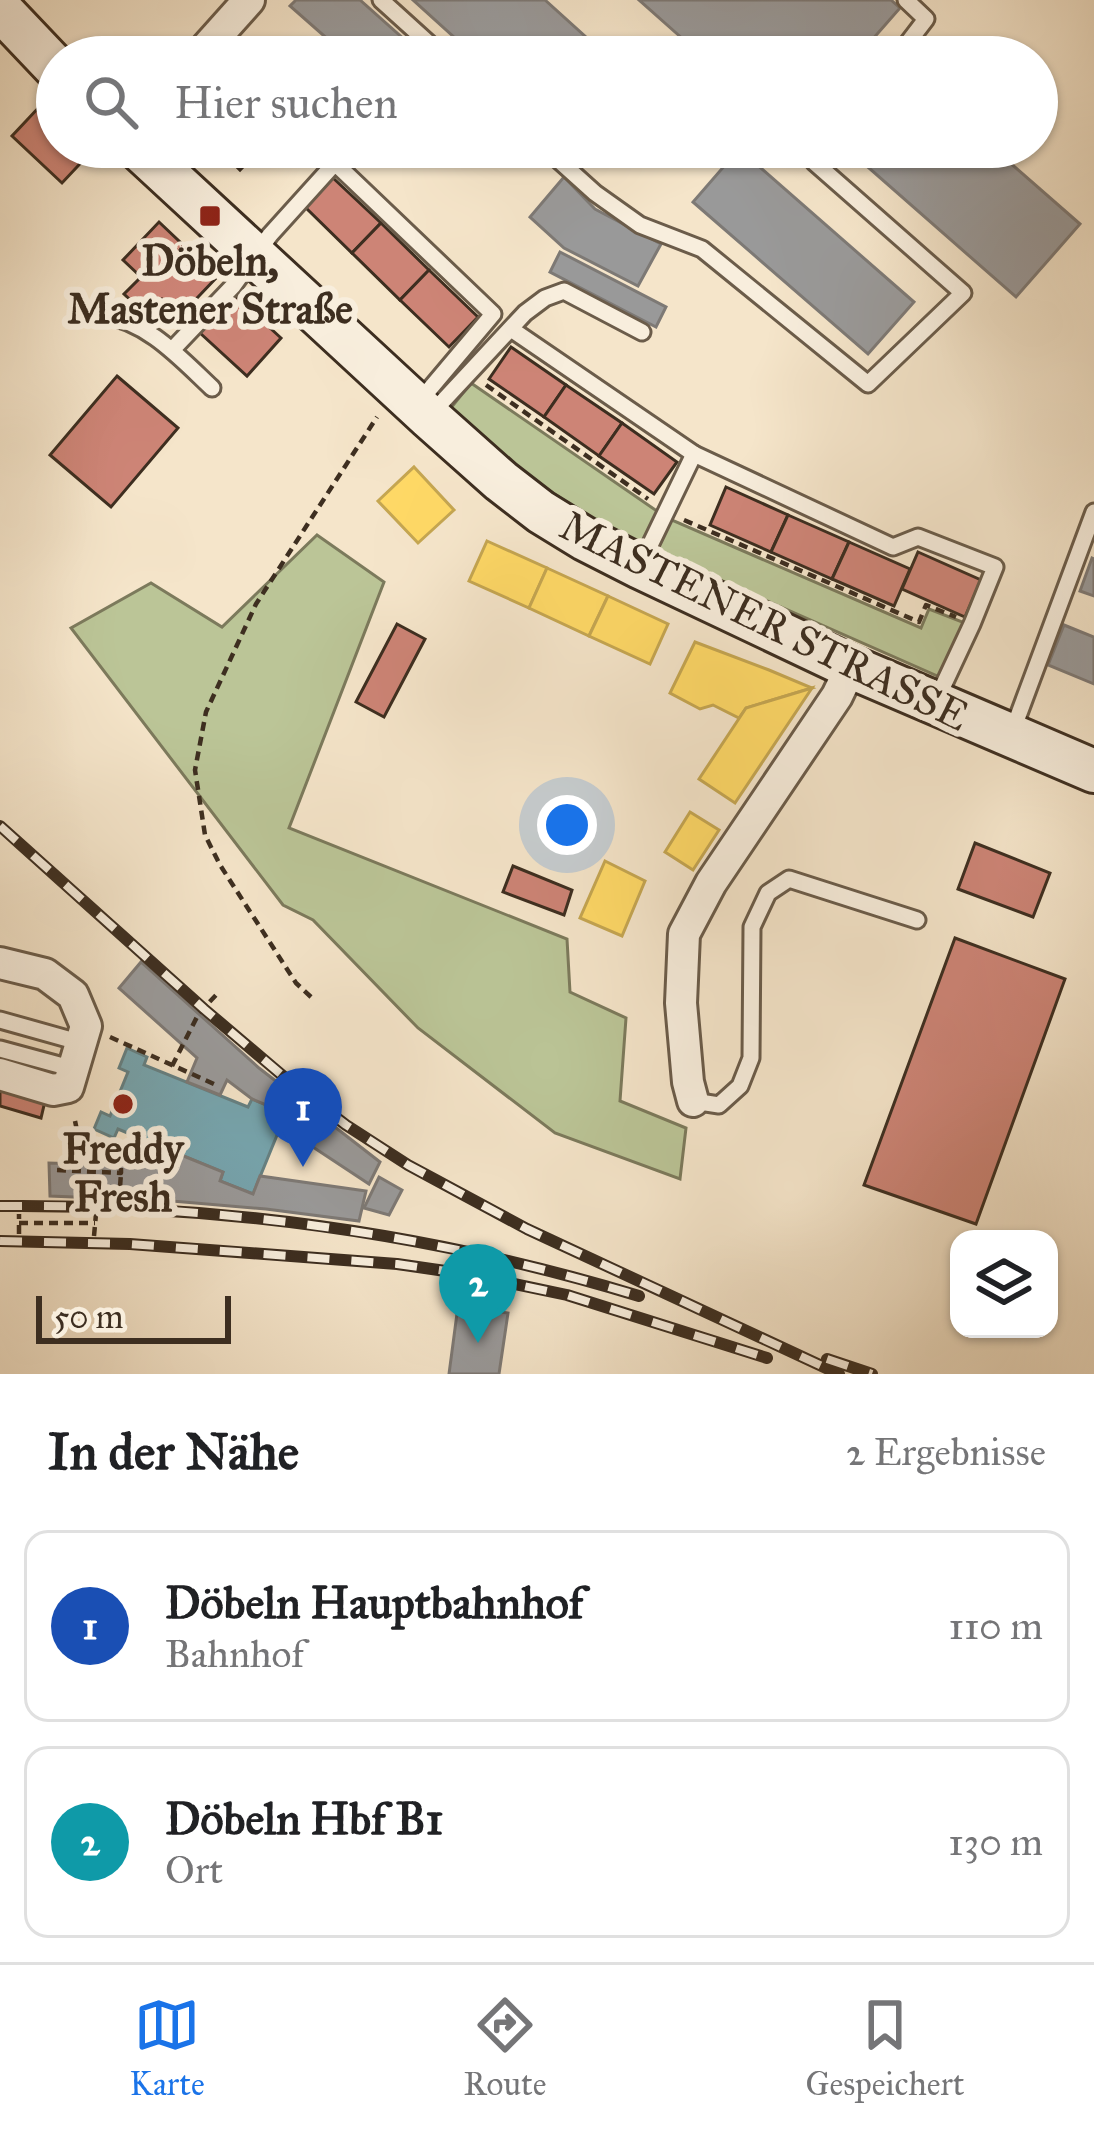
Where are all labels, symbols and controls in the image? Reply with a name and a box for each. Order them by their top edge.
search box [36,36,1058,168]
icon: search [78,69,144,135]
text: Hier suchen [174,75,398,130]
marker: Döbeln, Mastener Straße [197,203,223,229]
place label: Döbeln, Mastener Straße [67,235,353,335]
street label: MASTENER STRASSE [552,499,977,742]
your location [537,795,597,855]
pin: 1 [264,1068,342,1167]
marker: Freddy Fresh [110,1091,136,1117]
place label: Freddy Fresh [63,1123,185,1223]
map controls [950,1230,1058,1338]
button: layers [950,1230,1058,1338]
pin: 2 [439,1244,517,1343]
scale bar [36,1290,231,1343]
text: 50 m [54,1297,123,1337]
text: In der Nähe [48,1421,299,1483]
text: 2 Ergebnisse [846,1428,1046,1476]
text: Döbeln Hauptbahnhof [165,1575,584,1630]
text: 1 [82,1602,98,1650]
text: 110 m [948,1602,1043,1650]
text: Bahnhof [165,1630,305,1678]
text: Döbeln Hbf B1 [165,1791,443,1846]
text: 2 [80,1818,100,1866]
text: 130 m [948,1818,1043,1866]
text: Ort [165,1846,223,1894]
tab: Karte [129,1992,205,2104]
tab: Route [464,1992,546,2104]
tab: Gespeichert [805,1992,964,2104]

